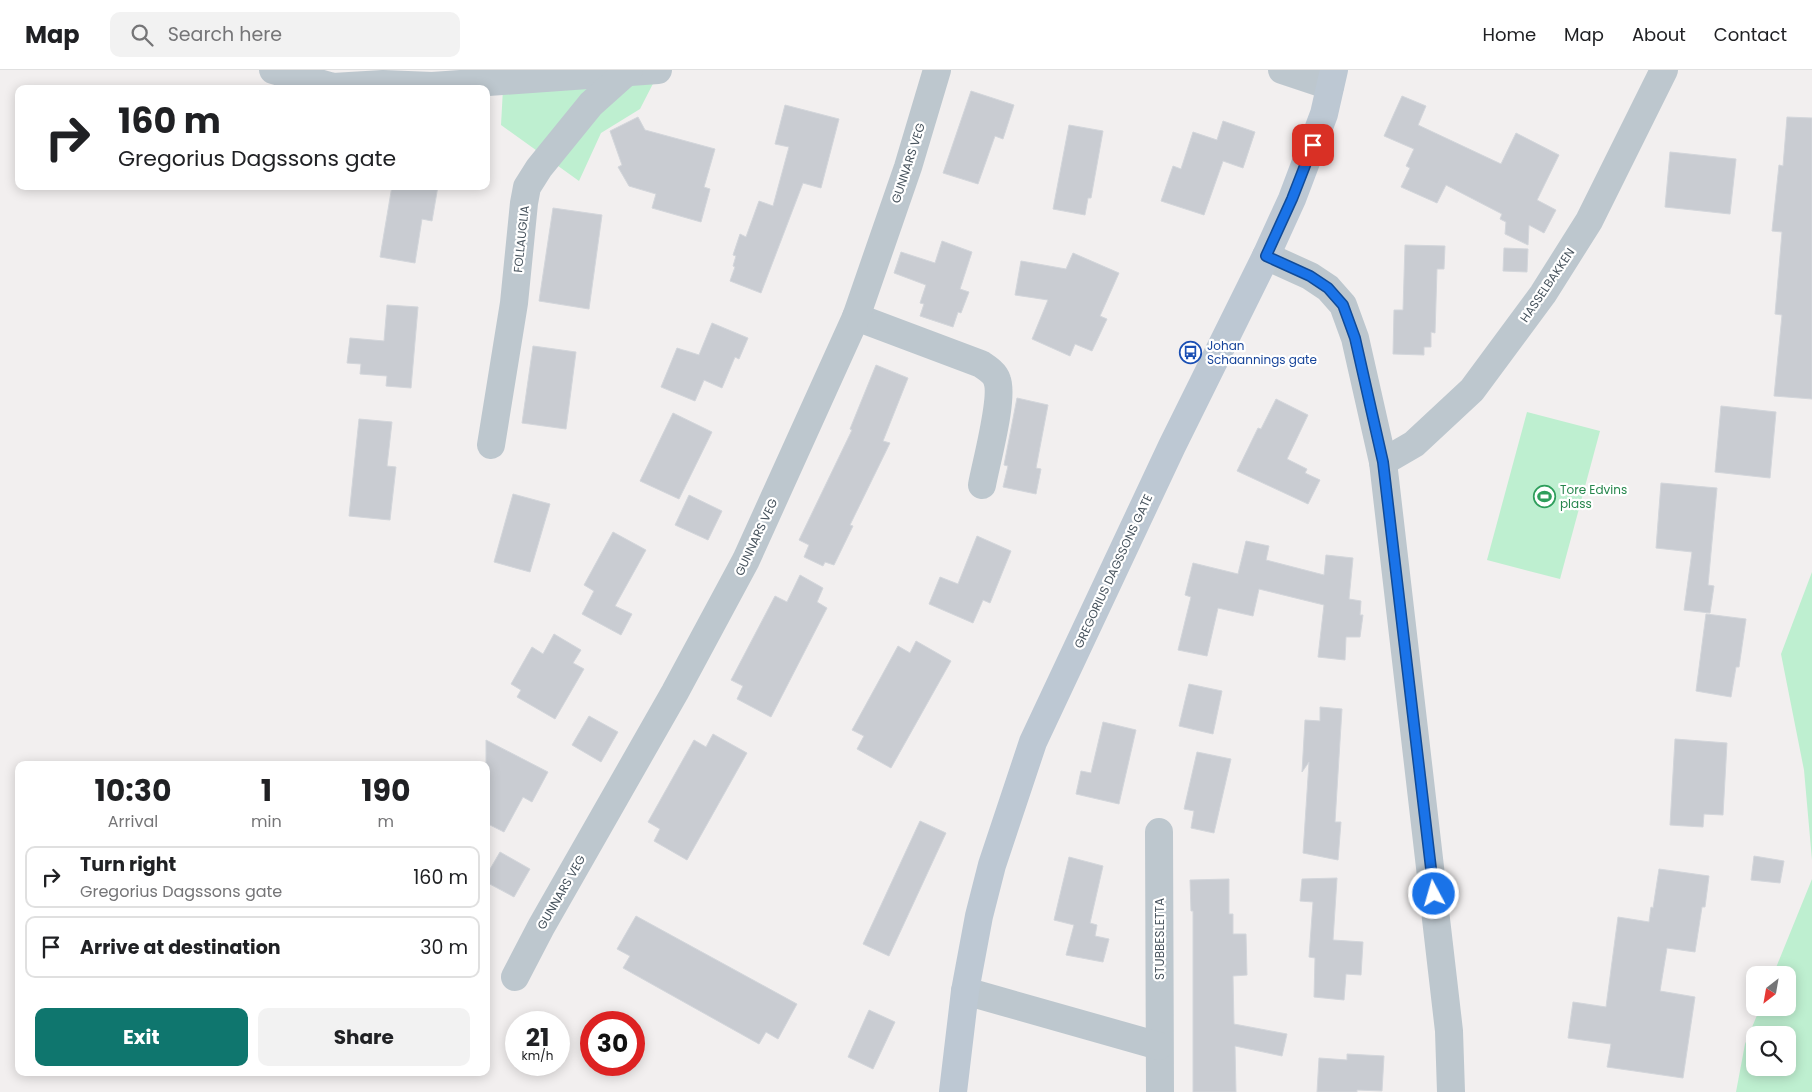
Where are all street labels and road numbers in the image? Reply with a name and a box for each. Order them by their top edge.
street label: GUNNARS VEG [887,121,929,205]
street label: FOLLAUGLIA [509,204,533,274]
street label: HASSELBAKKEN [1516,245,1578,325]
street label: GREGORIUS DAGSSONS GATE [1070,491,1156,651]
street label: GUNNARS VEG [731,496,781,578]
street label: GUNNARS VEG [533,852,589,932]
street label: STUBBESLETTA [1151,898,1168,980]

